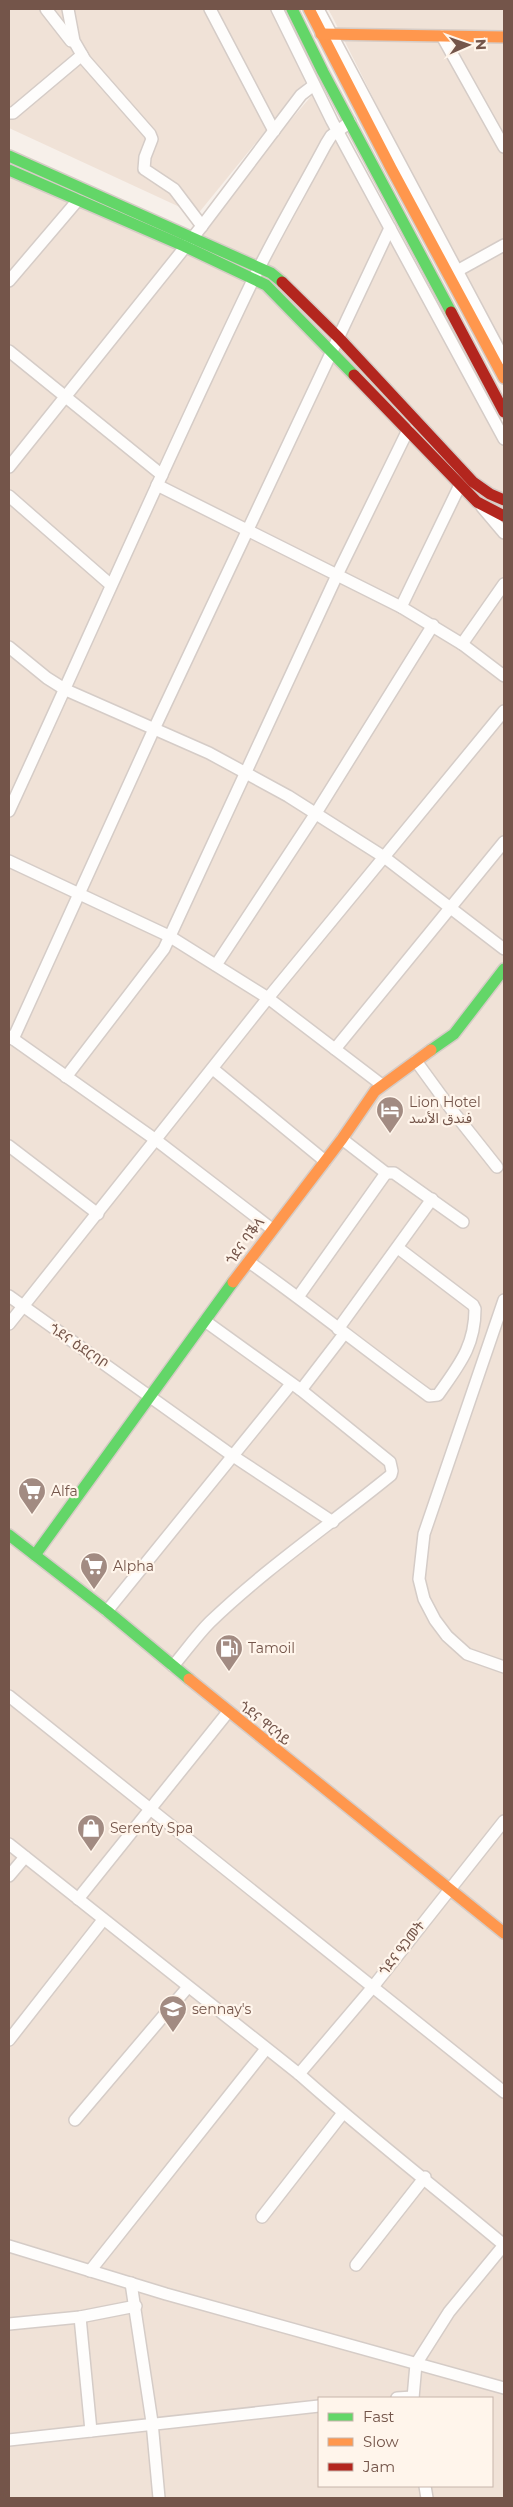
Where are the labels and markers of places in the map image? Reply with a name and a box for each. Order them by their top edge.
place label: Lion Hotel فندق الأسد [409,1093,481,1127]
hotel icon: Lion Hotel فندق الأسد [375,1095,405,1134]
supermarket icon: Alfa [17,1476,47,1515]
place label: Alfa [51,1482,78,1500]
supermarket icon: Alpha [79,1551,109,1590]
place label: Alpha [113,1557,154,1575]
fuel station icon: Tamoil [214,1633,244,1672]
place label: Tamoil [248,1639,295,1657]
shop icon: Serenty Spa [76,1813,106,1852]
place label: Serenty Spa [110,1819,193,1837]
school or university icon: sennay's [158,1994,188,2033]
place label: sennay's [192,2000,252,2018]

